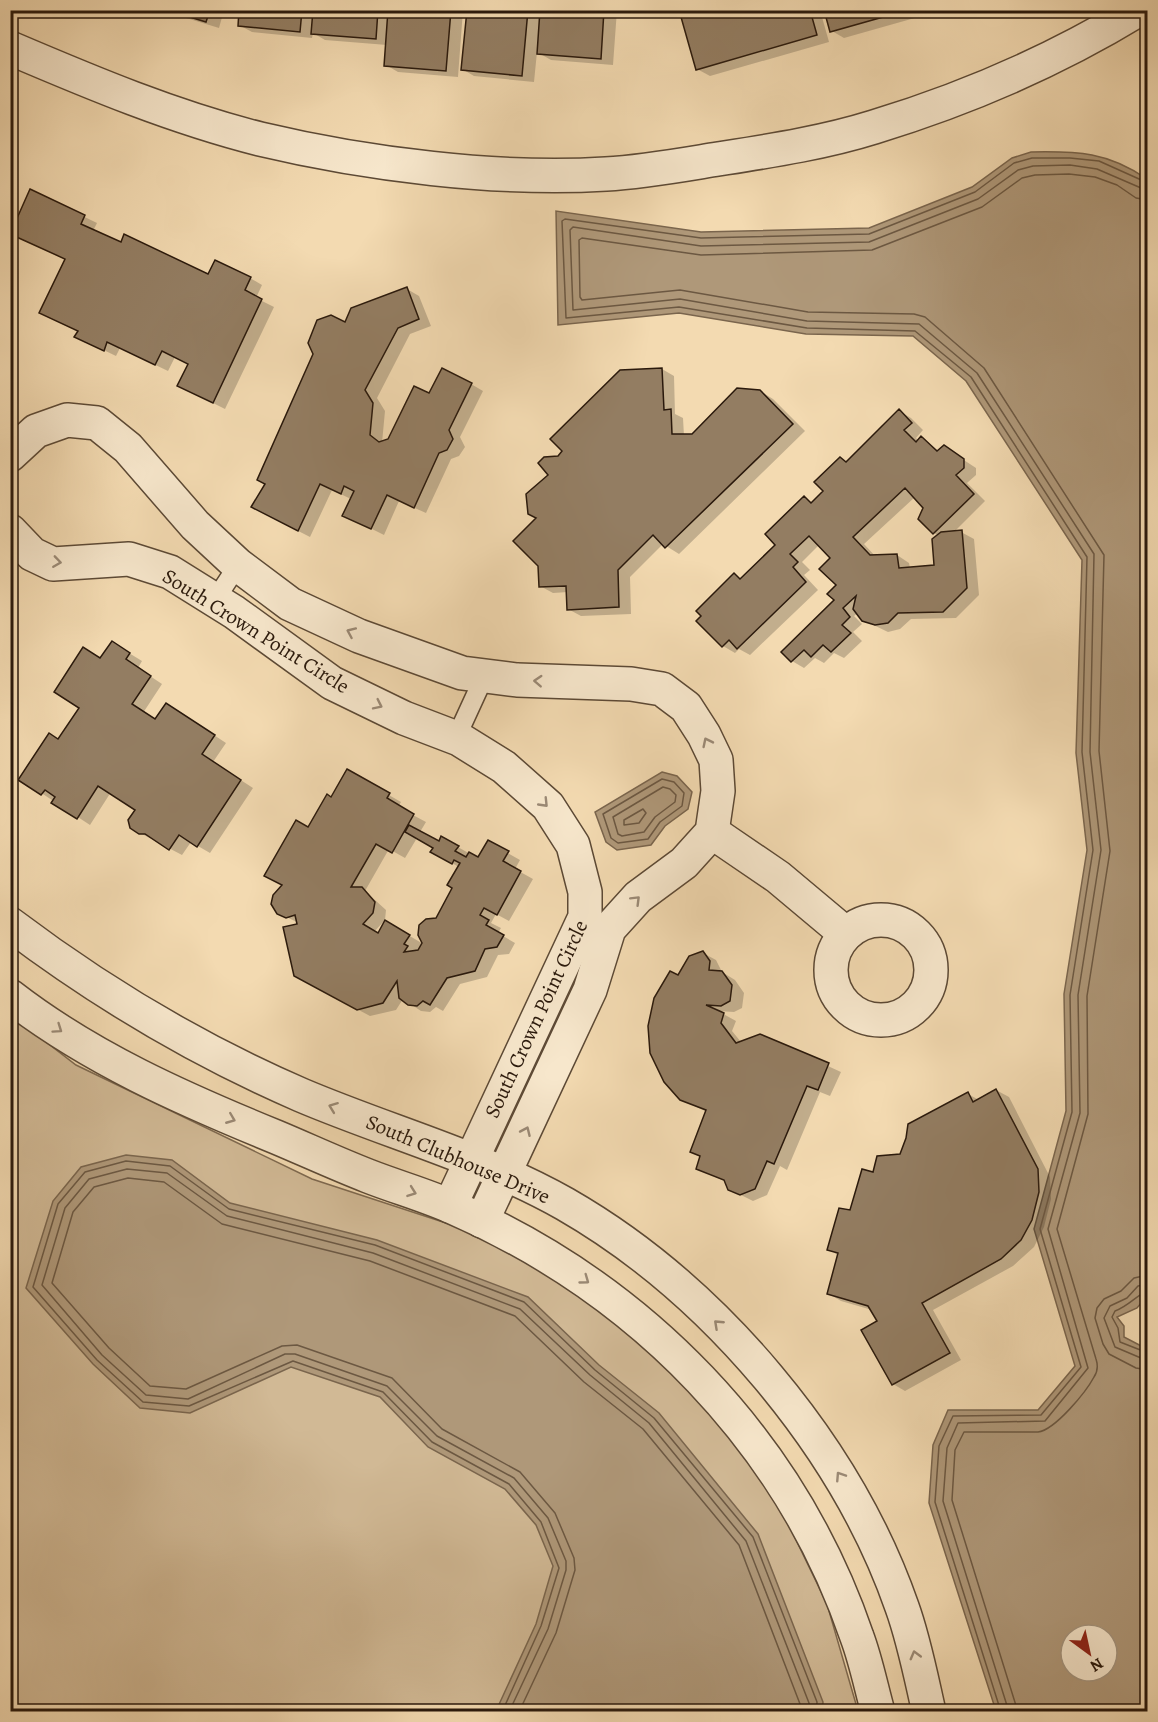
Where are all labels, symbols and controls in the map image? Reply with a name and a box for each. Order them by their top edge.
one-way arrow [52,556,61,568]
street label: South Crown Point Circle [157,562,355,700]
one-way arrow [346,627,357,639]
one-way arrow [534,675,543,688]
one-way arrow [371,698,382,710]
one-way arrow [703,737,715,748]
one-way arrow [536,796,547,807]
one-way arrow [630,896,640,907]
street label: South Crown Point Circle [478,915,594,1123]
one-way arrow [52,1022,63,1033]
one-way arrow [328,1102,339,1114]
street label: South Clubhouse Drive [362,1108,554,1210]
one-way arrow [225,1112,236,1124]
one-way arrow [518,1126,530,1137]
one-way arrow [406,1185,417,1198]
one-way arrow [578,1273,589,1284]
one-way arrow [715,1320,725,1331]
one-way arrow [836,1472,847,1483]
north arrow [1059,1623,1119,1683]
one-way arrow [910,1650,923,1660]
text: N [1085,1652,1108,1677]

